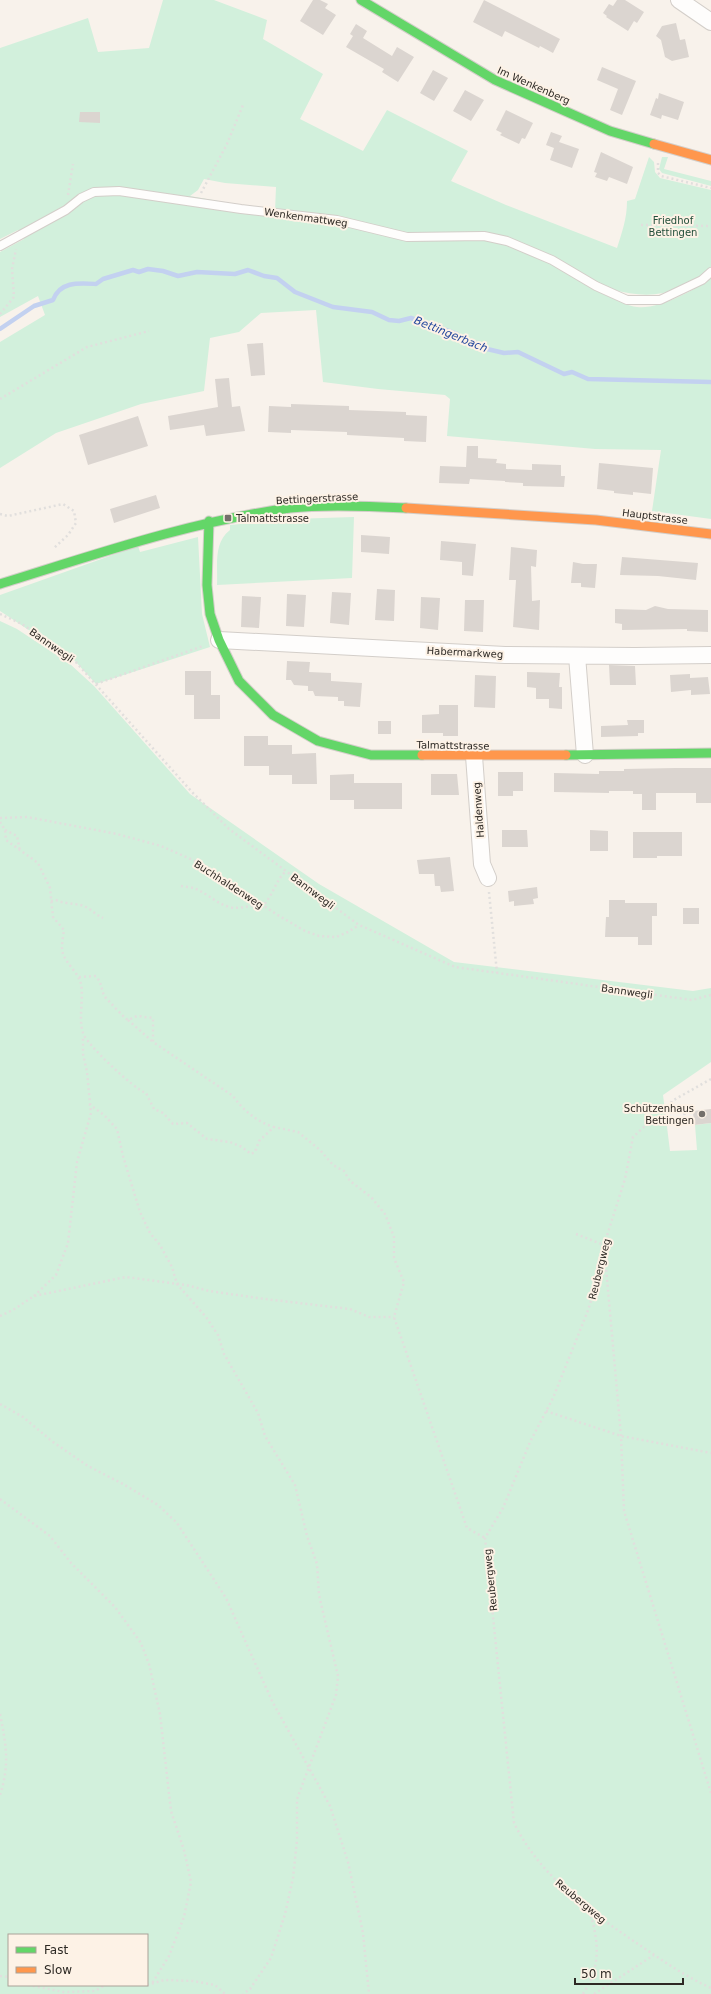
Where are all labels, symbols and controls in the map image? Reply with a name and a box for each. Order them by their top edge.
street label: Im Wenkenberg [496,64,572,106]
street label: Wenkenmattweg [264,206,348,229]
park label: Friedhof Bettingen [649,215,697,238]
water label: Bettingerbach [412,314,489,355]
street label: Bettingerstrasse [276,491,359,506]
street label: Hauptstrasse [621,507,688,526]
marker: Talmattstrasse [223,513,233,523]
place label: Talmattstrasse [235,513,309,524]
street label: Bannwegli [27,626,76,665]
street label: Habermarkweg [426,645,503,660]
street label: Talmattstrasse [415,739,490,752]
street label: Haldenweg [471,782,486,838]
street label: Buchhaldenweg [192,858,265,911]
street label: Bannwegli [289,871,337,911]
street label: Bannwegli [600,982,653,1001]
place label: Schützenhaus Bettingen [624,1103,694,1126]
marker: Schützenhaus Bettingen [697,1109,707,1119]
street label: Reubergweg [587,1237,612,1301]
street label: Reubergweg [482,1548,499,1612]
street label: Reubergweg [553,1877,608,1926]
legend [8,1934,148,1986]
text: Fast [44,1943,68,1957]
scale bar [575,1960,683,1986]
text: Slow [44,1963,72,1977]
text: 50 m [581,1967,612,1981]

